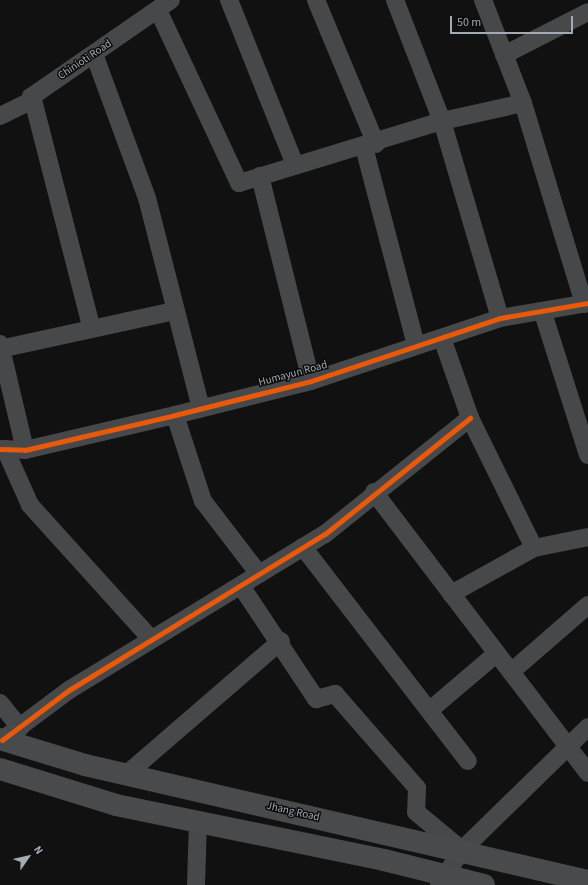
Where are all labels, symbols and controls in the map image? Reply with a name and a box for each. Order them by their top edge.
scale bar [452,8,575,34]
text: 50 m [457,14,481,31]
street label: Chinioti Road [56,37,114,83]
street label: Humayun Road [257,358,329,390]
street label: Jhang Road [265,799,321,825]
north arrow [8,837,48,877]
text: N [30,843,47,857]

